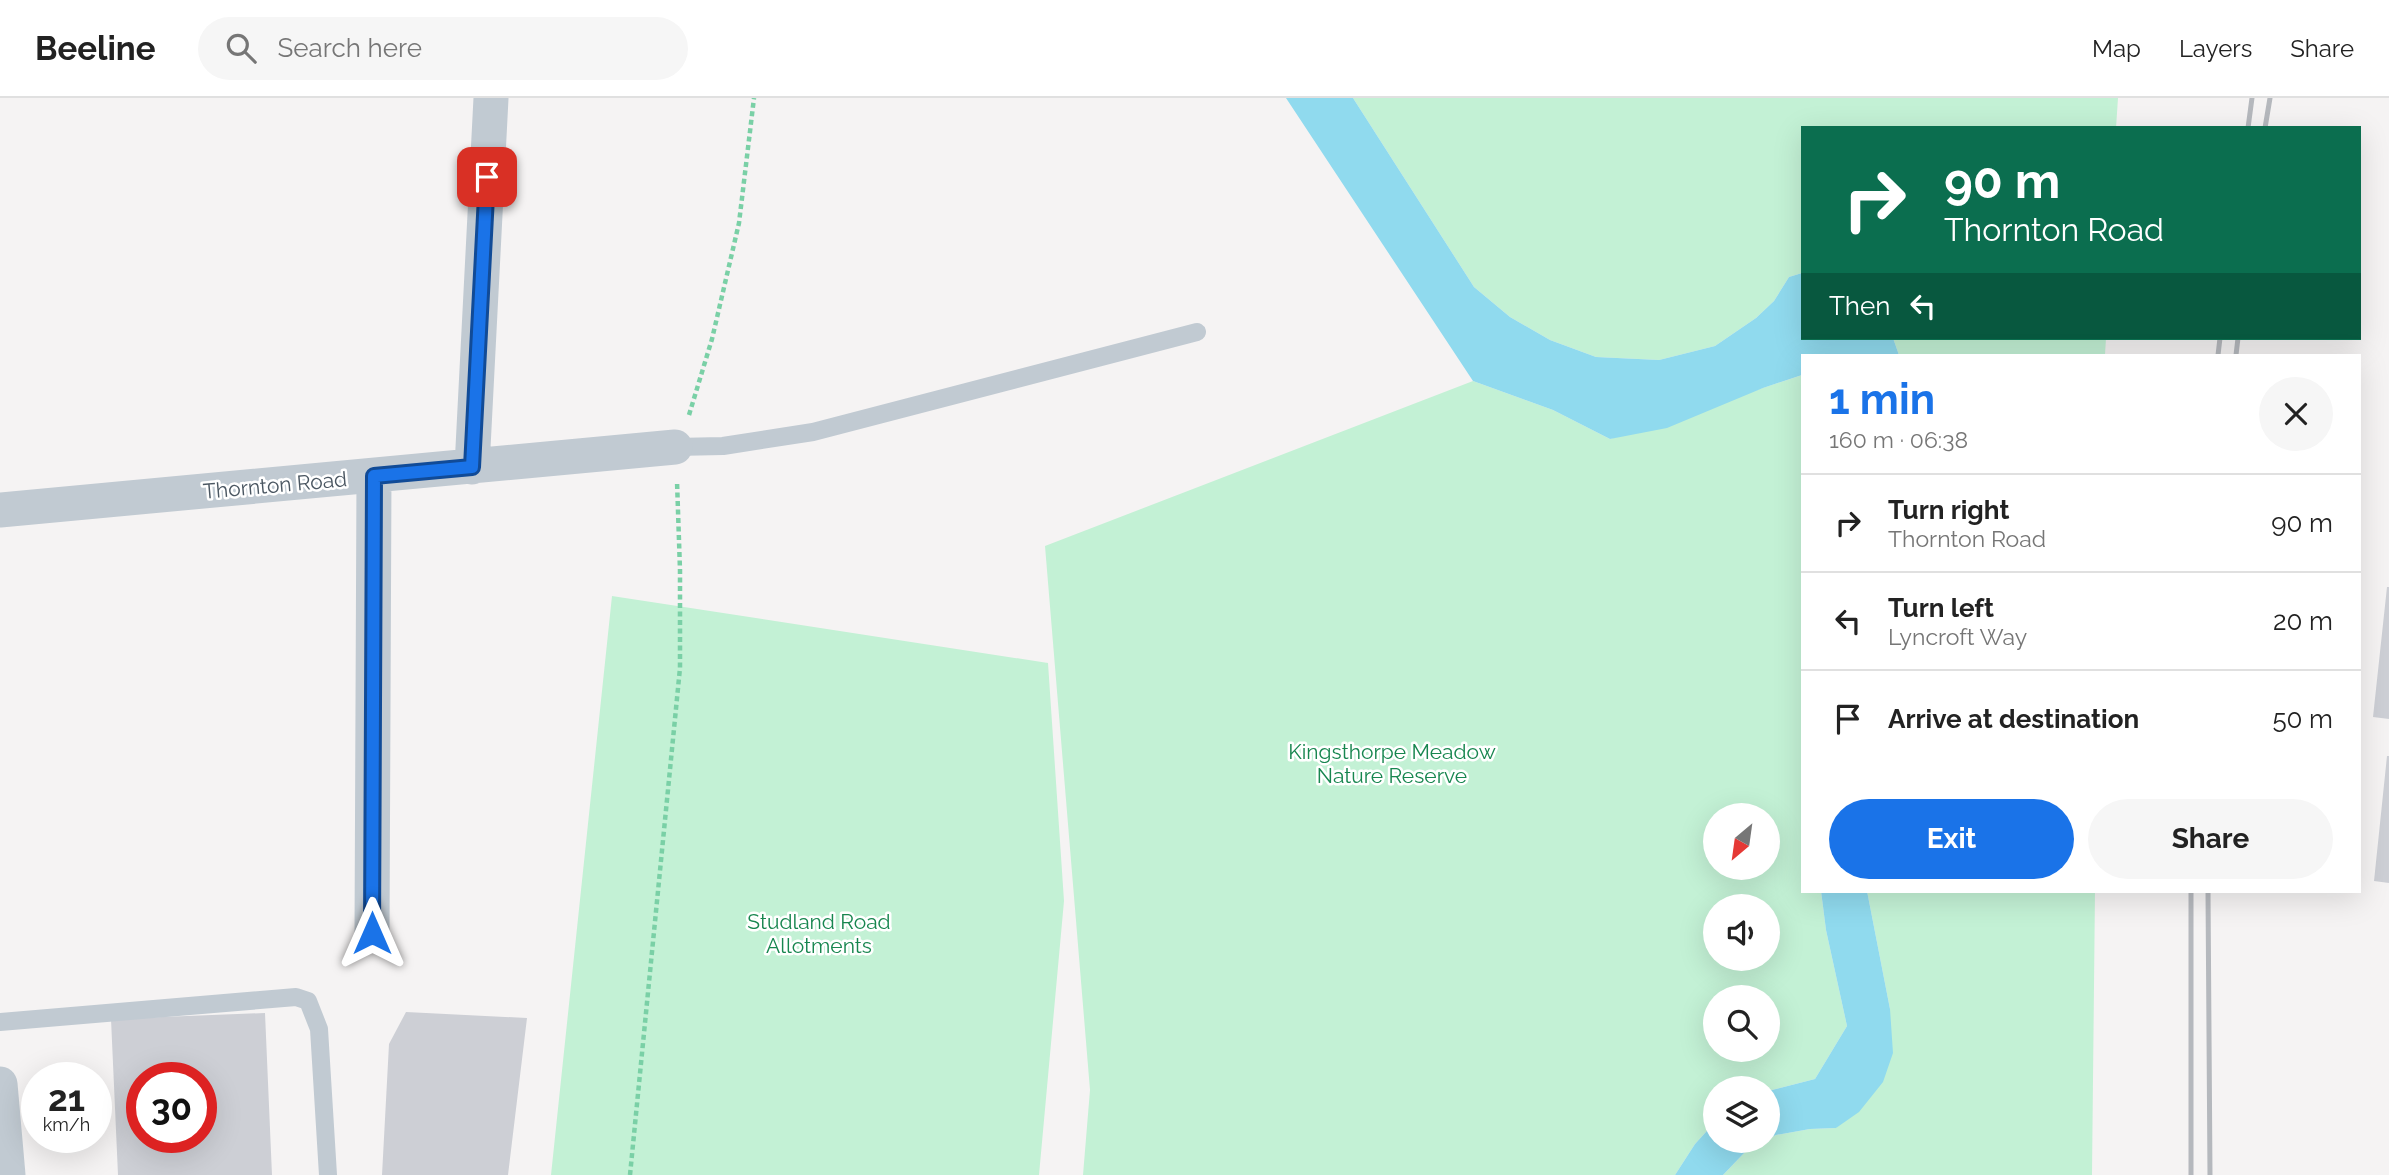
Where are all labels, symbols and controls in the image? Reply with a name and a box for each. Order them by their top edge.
search box [198,17,688,80]
text: Beeline [35,29,156,68]
icon: search [222,29,260,67]
text: Search here [278,33,422,63]
text: Map [2092,34,2141,63]
text: Layers [2179,34,2252,63]
text: Share [2290,34,2354,63]
pin [457,147,517,207]
text: 90 m [1944,152,2060,209]
icon: right [1829,154,1920,245]
icon: arrive [468,158,506,196]
text: Thornton Road [1944,211,2164,248]
icon: left [1904,287,1942,325]
text: Then [1829,291,1890,321]
text: 1 min [1829,375,1935,424]
button: close [2259,377,2333,451]
text: 160 m · 06:38 [1829,426,1968,453]
street label: Thornton Road [202,466,348,504]
text: Turn right [1888,495,2009,525]
icon: right [1829,504,1867,542]
text: 90 m [2271,508,2333,538]
text: Thornton Road [1888,525,2046,552]
text: Turn left [1888,593,1994,623]
icon: left [1829,602,1867,640]
text: 20 m [2273,606,2333,636]
text: Lyncroft Way [1888,623,2027,650]
icon: arrive [1829,700,1867,738]
text: Arrive at destination [1888,704,2139,734]
text: 50 m [2272,704,2333,734]
park label: Kingsthorpe Meadow Nature Reserve [1288,739,1496,788]
button: Exit [1829,799,2074,879]
button: Share [2088,799,2333,879]
north arrow [1703,803,1780,880]
map controls [1703,803,1780,1153]
button: sound [1703,894,1780,971]
position arrow [335,896,409,970]
park label: Studland Road Allotments [747,909,891,958]
button: search [1703,985,1780,1062]
speed limit sign: 30 [126,1062,217,1153]
button: layers [1703,1076,1780,1153]
text: 21 [48,1078,85,1119]
text: km/h [43,1114,90,1135]

